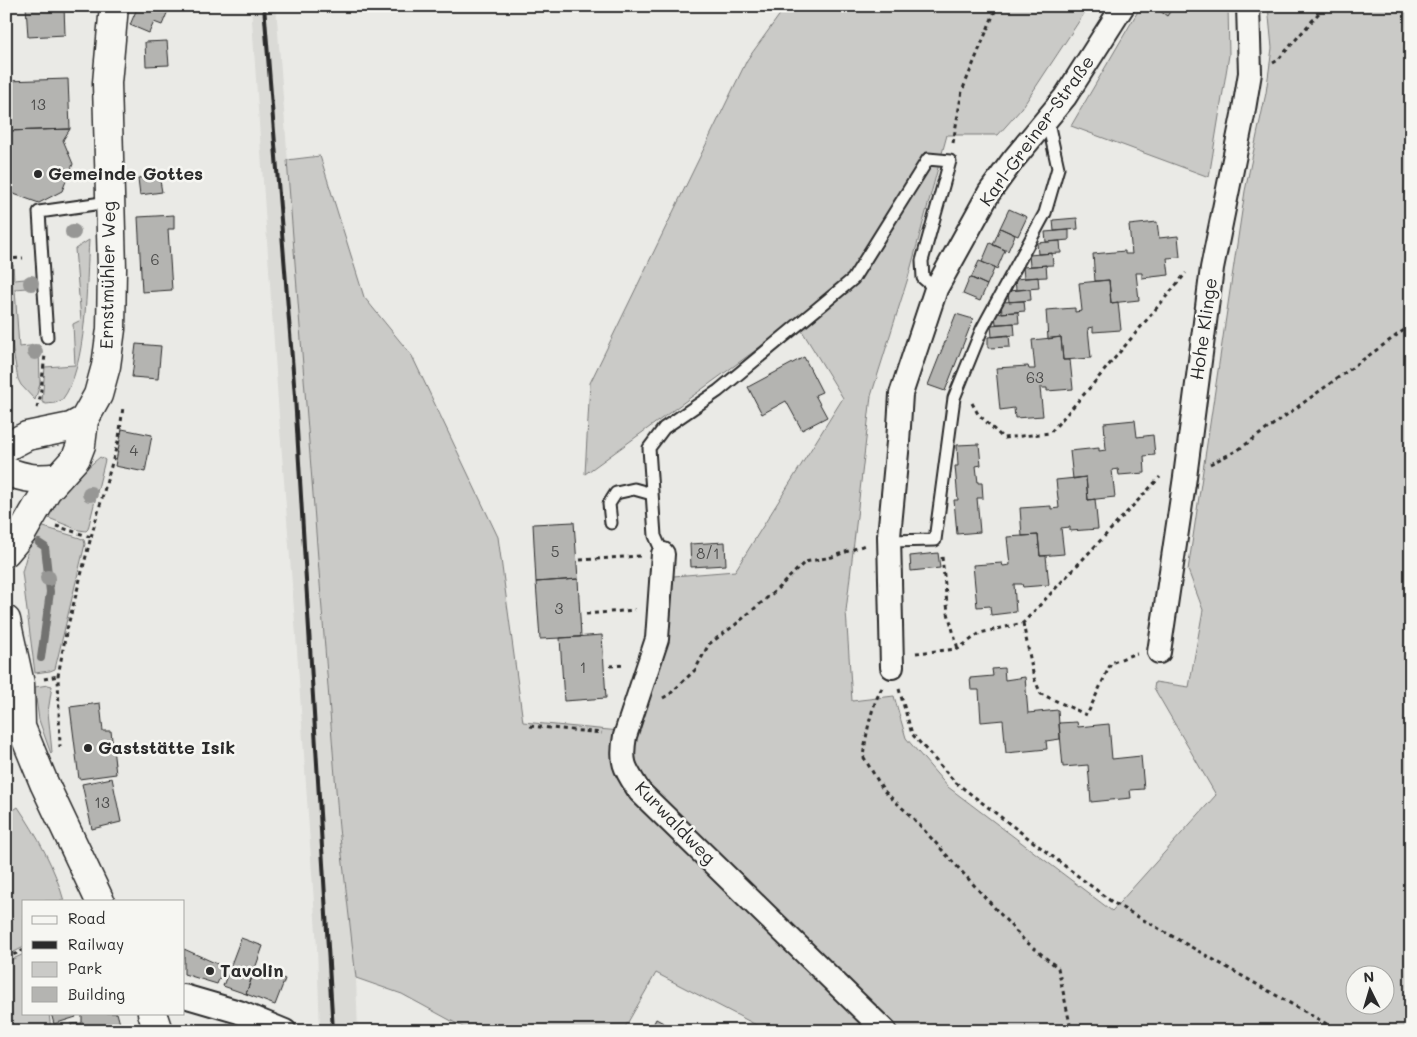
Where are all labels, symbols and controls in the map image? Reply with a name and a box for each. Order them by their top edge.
street label: Karl-Greiner-Straße [973,50,1099,211]
house number: 13 [30,94,46,114]
place label: Gemeinde Gottes [48,161,203,185]
marker: Gemeinde Gottes [32,168,44,180]
street label: Ernstmühler Weg [94,201,120,349]
house number: 6 [150,249,160,269]
street label: Hohe Klinge [1184,276,1222,382]
house number: 63 [1026,367,1044,387]
house number: 4 [130,440,139,460]
house number: 5 [551,541,559,561]
house number: 8/1 [696,543,720,563]
house number: 3 [555,598,564,618]
house number: 1 [580,657,586,677]
place label: Gaststätte Isik [98,735,235,759]
marker: Gaststätte Isik [82,742,94,754]
street label: Kurwaldweg [630,776,721,869]
house number: 13 [94,792,110,812]
legend [22,900,185,1014]
text: Road [68,908,105,928]
text: Railway [68,934,124,954]
text: Park [68,958,102,978]
place label: Tavolin [220,958,284,982]
north arrow [1344,964,1394,1014]
marker: Tavolin [204,965,216,977]
text: N [1363,967,1375,986]
text: Building [68,984,125,1004]

